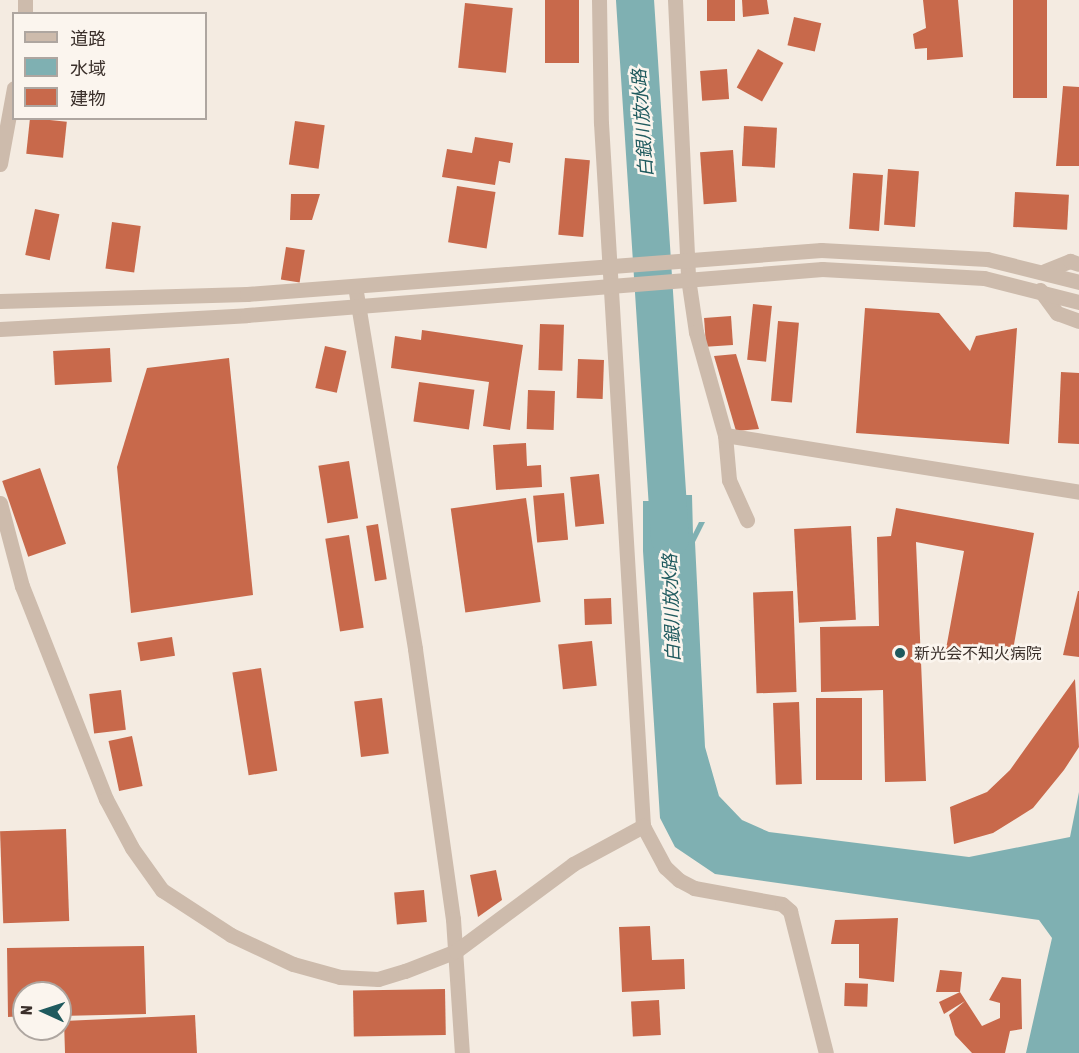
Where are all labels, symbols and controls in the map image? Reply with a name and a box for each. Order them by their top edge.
legend [12,12,207,120]
text: 道路 [70,28,106,49]
text: 水域 [70,58,106,79]
water label: 白銀川放水路 [628,68,658,178]
text: 建物 [70,88,106,109]
water label: 白銀川放水路 [659,554,685,662]
place label: 新光会不知火病院 [914,643,1042,663]
marker: 新光会不知火病院 [891,644,909,662]
north arrow [12,981,72,1041]
text: N [17,1005,35,1015]

